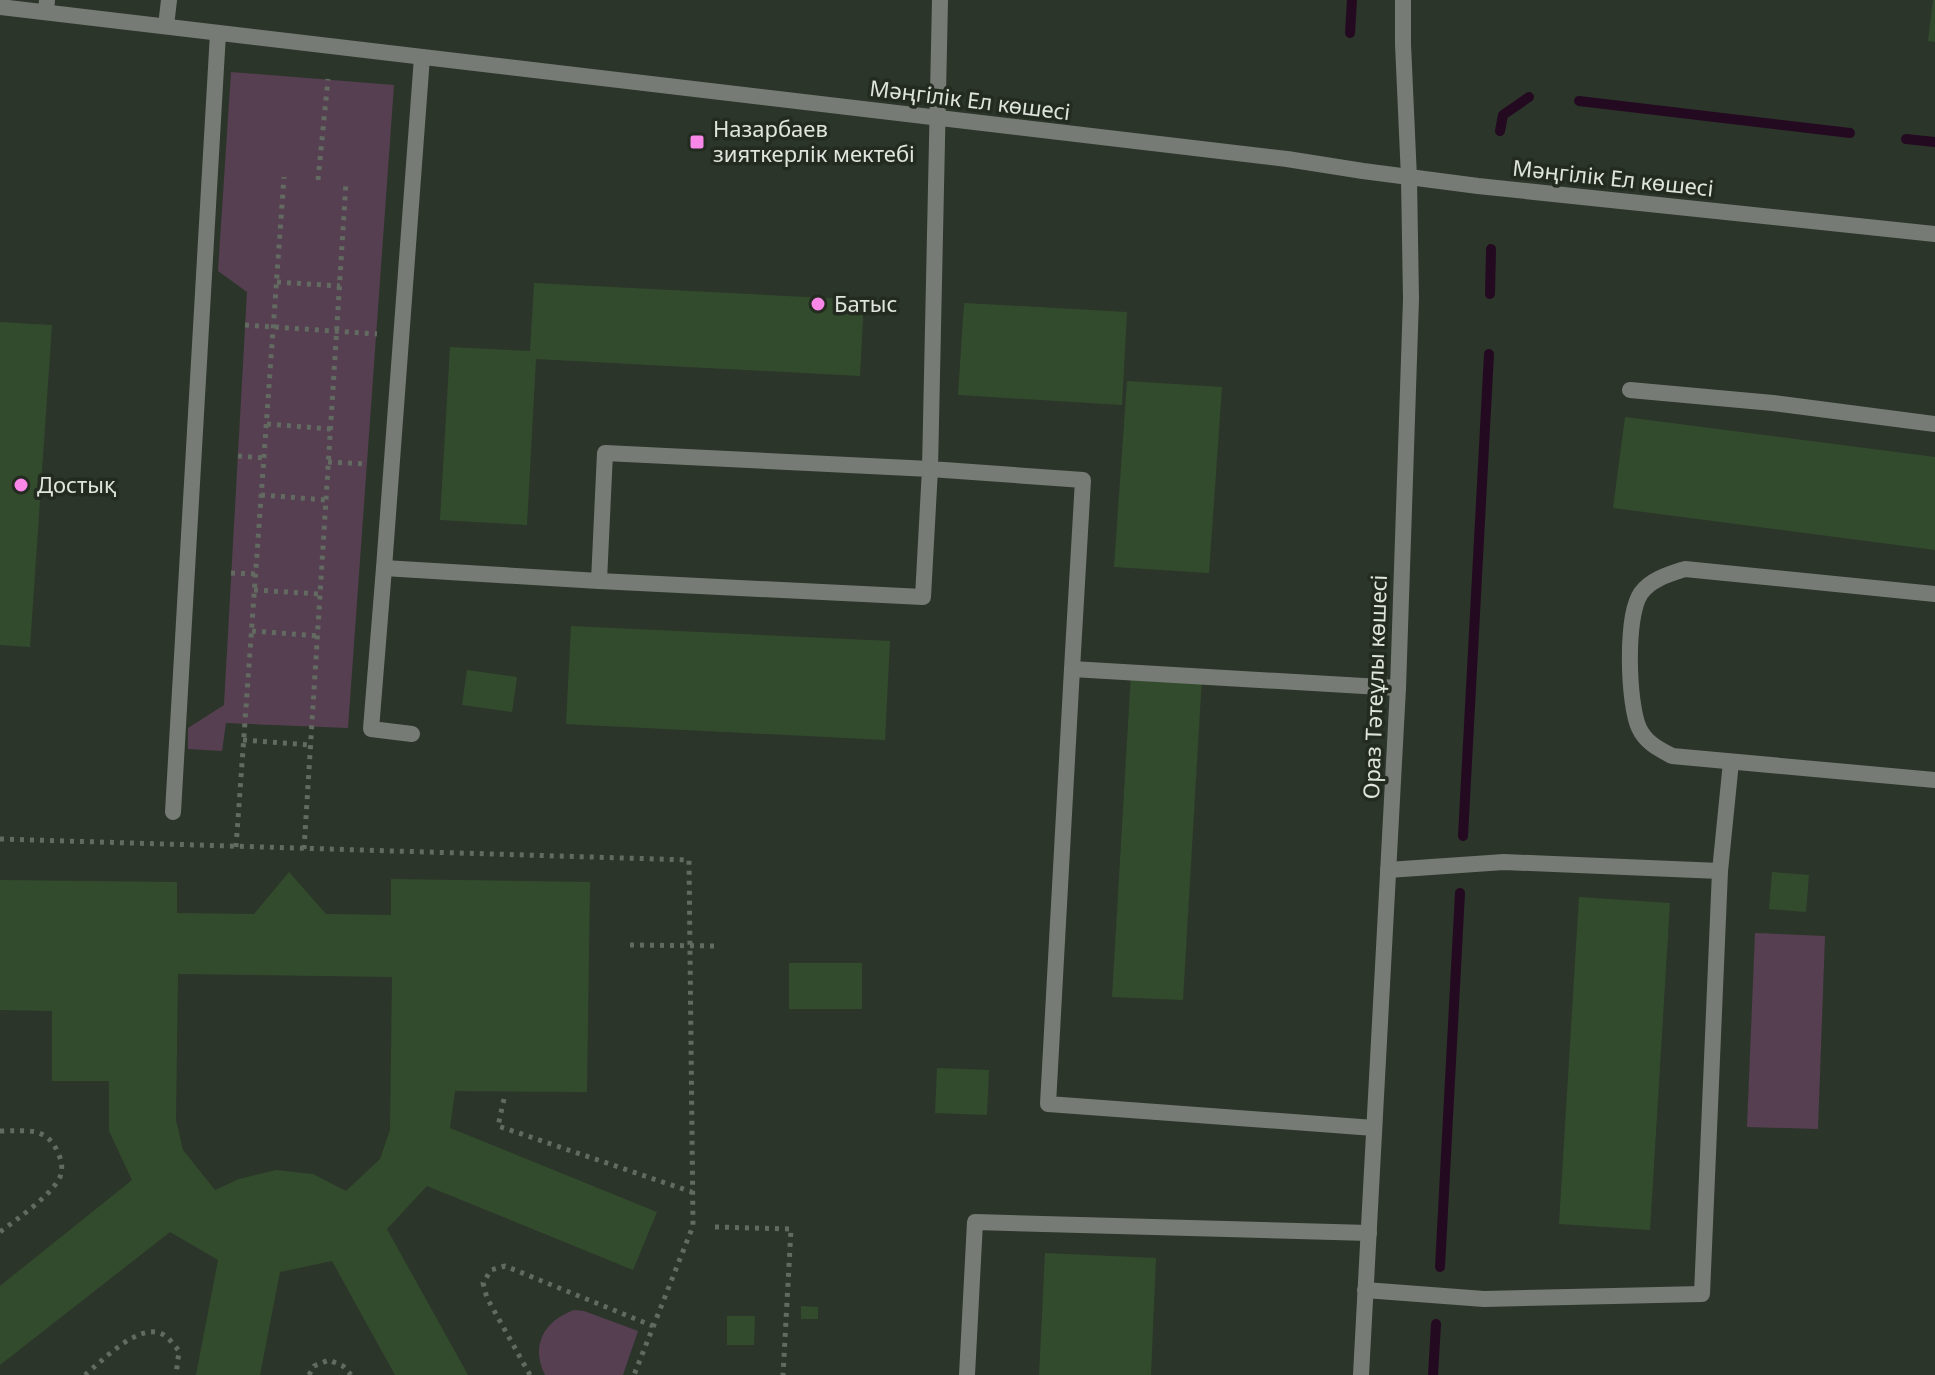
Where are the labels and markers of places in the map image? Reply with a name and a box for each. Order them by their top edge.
place label: Назарбаев зияткерлік мектебі [713,113,915,168]
marker: Назарбаев зияткерлік мектебі [688,133,706,151]
place label: Батыс [834,288,897,318]
marker: Батыс [809,295,827,313]
place label: Достық [37,469,116,499]
marker: Достық [12,476,30,494]

